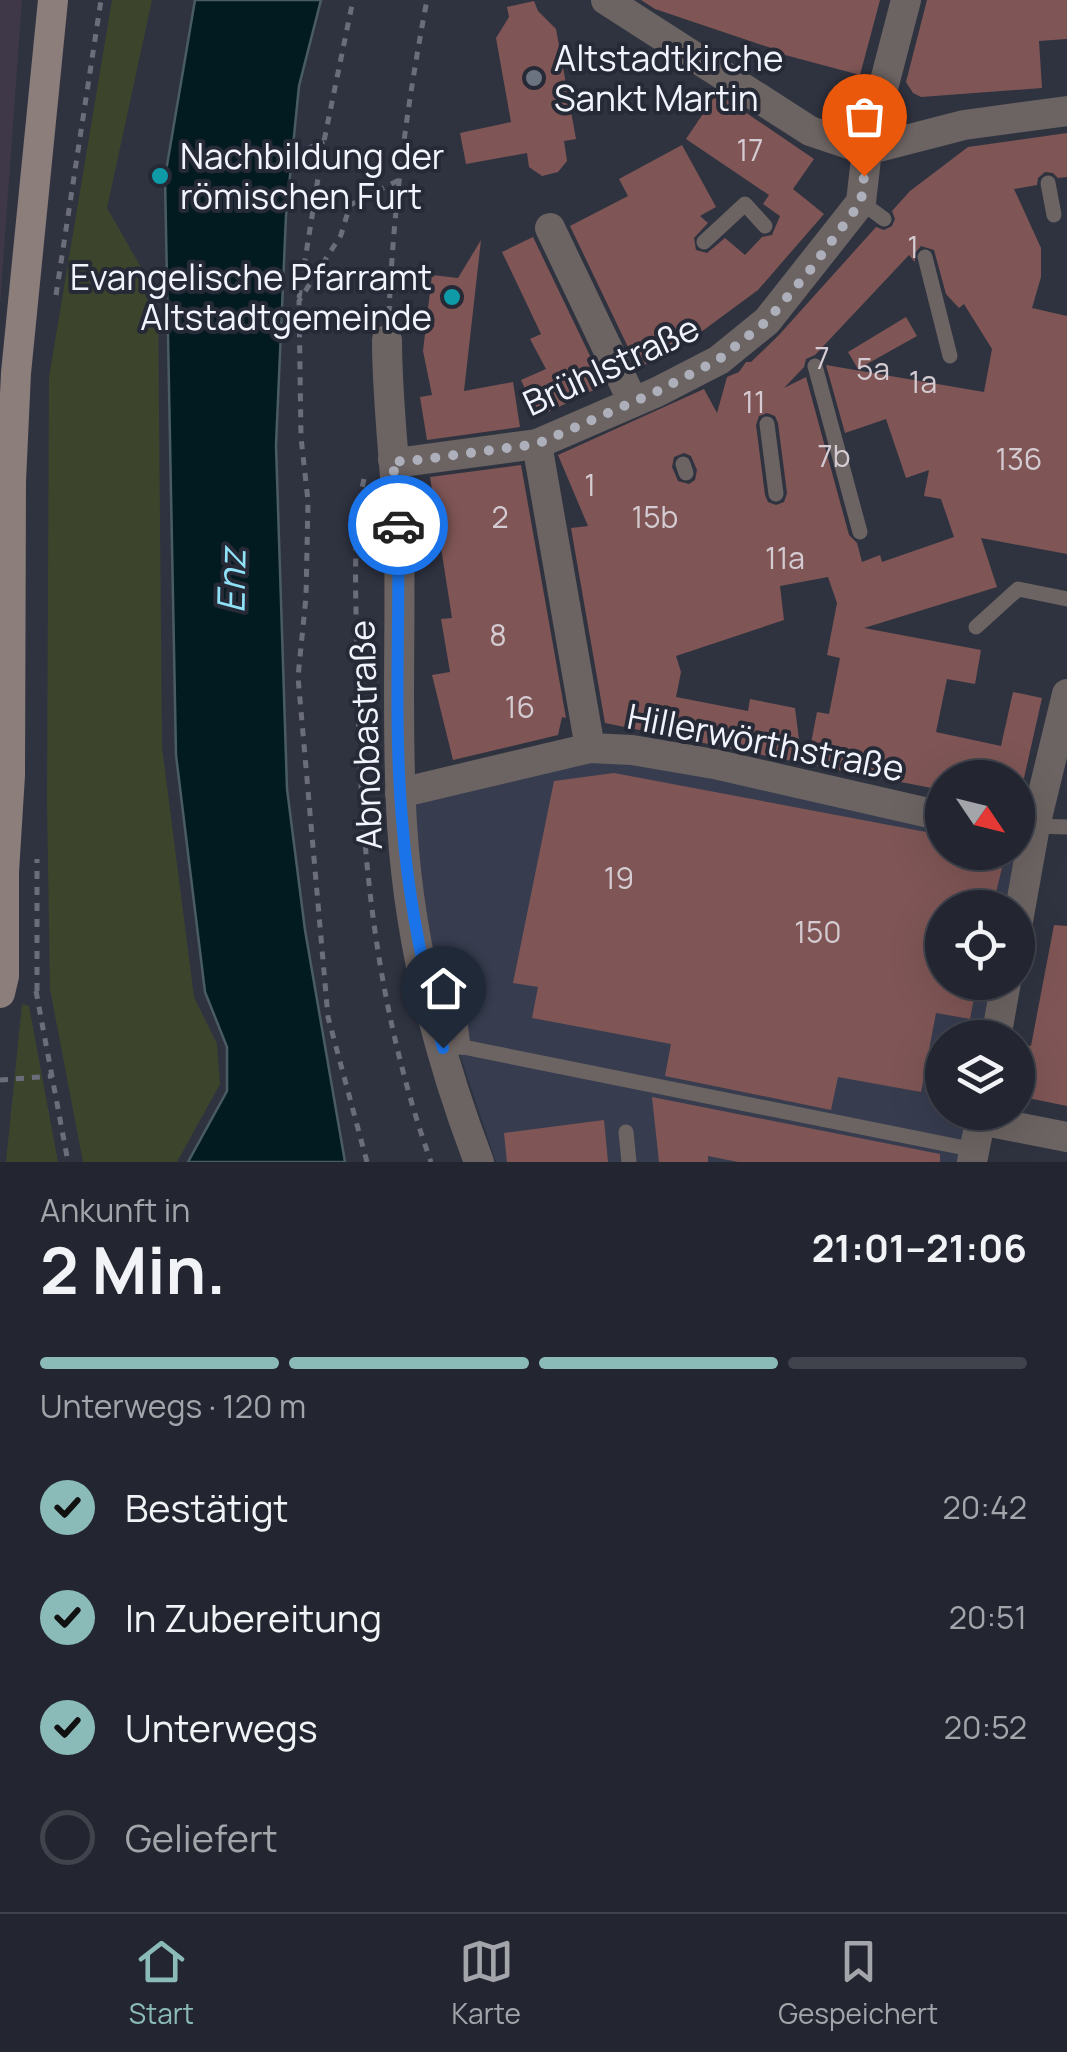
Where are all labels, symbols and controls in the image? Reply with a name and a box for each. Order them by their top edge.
place label: Altstadtkirche Sankt Martin [554,34,783,122]
marker: Altstadtkirche Sankt Martin [523,67,545,89]
pin [822,74,907,177]
icon: bag [837,89,892,144]
house number: 17 [737,129,763,170]
place label: Nachbildung der römischen Furt [180,132,444,220]
marker: Nachbildung der römischen Furt [149,165,171,187]
house number: 1 [907,226,919,267]
place label: Evangelische Pfarramt Altstadtgemeinde [70,253,432,341]
marker: Evangelische Pfarramt Altstadtgemeinde [441,286,463,308]
street label: Brühlstraße [515,303,707,427]
house number: 7 [814,337,830,378]
house number: 5a [856,348,890,389]
house number: 1a [909,361,937,402]
house number: 11 [742,381,766,422]
house number: 7b [818,435,850,476]
house number: 136 [996,438,1042,479]
house number: 1 [584,464,596,505]
courier [348,475,448,575]
house number: 2 [491,496,509,537]
house number: 15b [632,496,678,537]
icon: car [371,498,426,553]
house number: 11a [765,537,805,578]
water label: Enz [203,544,257,614]
house number: 8 [489,614,507,655]
street label: Abnobastraße [337,619,393,851]
house number: 16 [505,686,535,727]
street label: Hillerwörthstraße [624,692,908,792]
north arrow [925,760,1035,870]
map controls [925,760,1035,1130]
house number: 19 [604,857,634,898]
button: locate [925,890,1035,1000]
house number: 150 [794,911,842,952]
pin [401,946,486,1049]
icon: home [416,961,471,1016]
button: layers [925,1020,1035,1130]
text: Ankunft in [40,1188,190,1232]
text: 21:01–21:06 [812,1221,1027,1273]
text: 2 Min. [40,1225,226,1314]
text: Unterwegs · 120 m [40,1384,306,1428]
icon: check [40,1480,95,1535]
text: Bestätigt [125,1481,289,1533]
text: 20:42 [943,1485,1027,1529]
icon: check [40,1590,95,1645]
text: In Zubereitung [125,1591,382,1643]
text: 20:51 [949,1595,1027,1639]
icon: check [40,1700,95,1755]
text: Unterwegs [125,1701,318,1753]
text: 20:52 [944,1705,1027,1749]
text: Geliefert [125,1811,278,1863]
tab: Start [129,1934,194,2032]
tab: Karte [451,1934,521,2032]
tab: Gespeichert [778,1934,938,2032]

